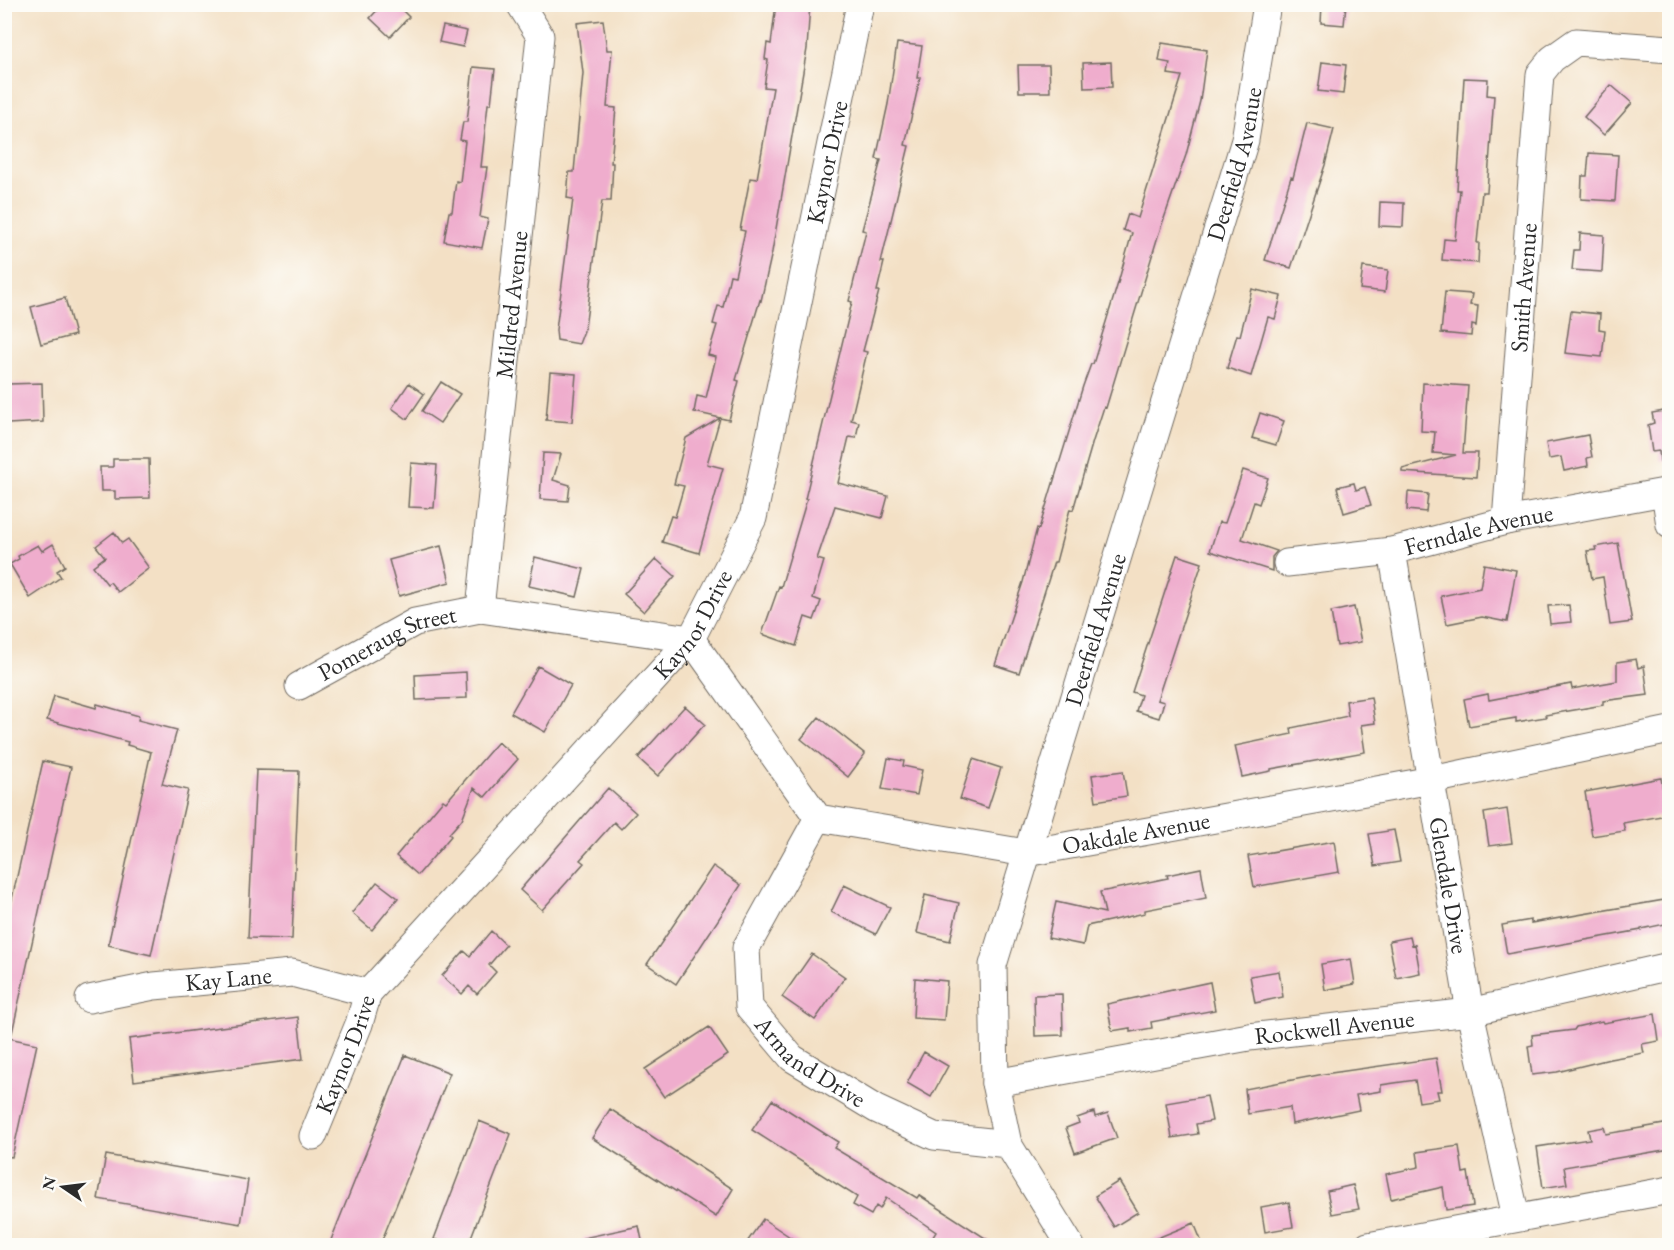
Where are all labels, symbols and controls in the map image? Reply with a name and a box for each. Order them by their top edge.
street label: Deerfield Avenue [1199,85,1268,245]
street label: Kaynor Drive [799,98,854,226]
street label: Smith Avenue [1503,222,1544,353]
street label: Mildred Avenue [488,229,535,380]
street label: Ferndale Avenue [1401,497,1556,562]
street label: Deerfield Avenue [1057,549,1133,710]
street label: Kaynor Drive [646,564,739,685]
street label: Pomeraug Street [312,598,459,688]
street label: Oakdale Avenue [1059,804,1212,861]
street label: Glendale Drive [1422,814,1476,956]
street label: Kay Lane [184,959,273,998]
street label: Kaynor Drive [308,991,382,1118]
street label: Rockwell Avenue [1253,1002,1416,1051]
street label: Armand Drive [747,1008,872,1114]
north arrow [33,1157,93,1217]
text: N [37,1175,61,1192]

